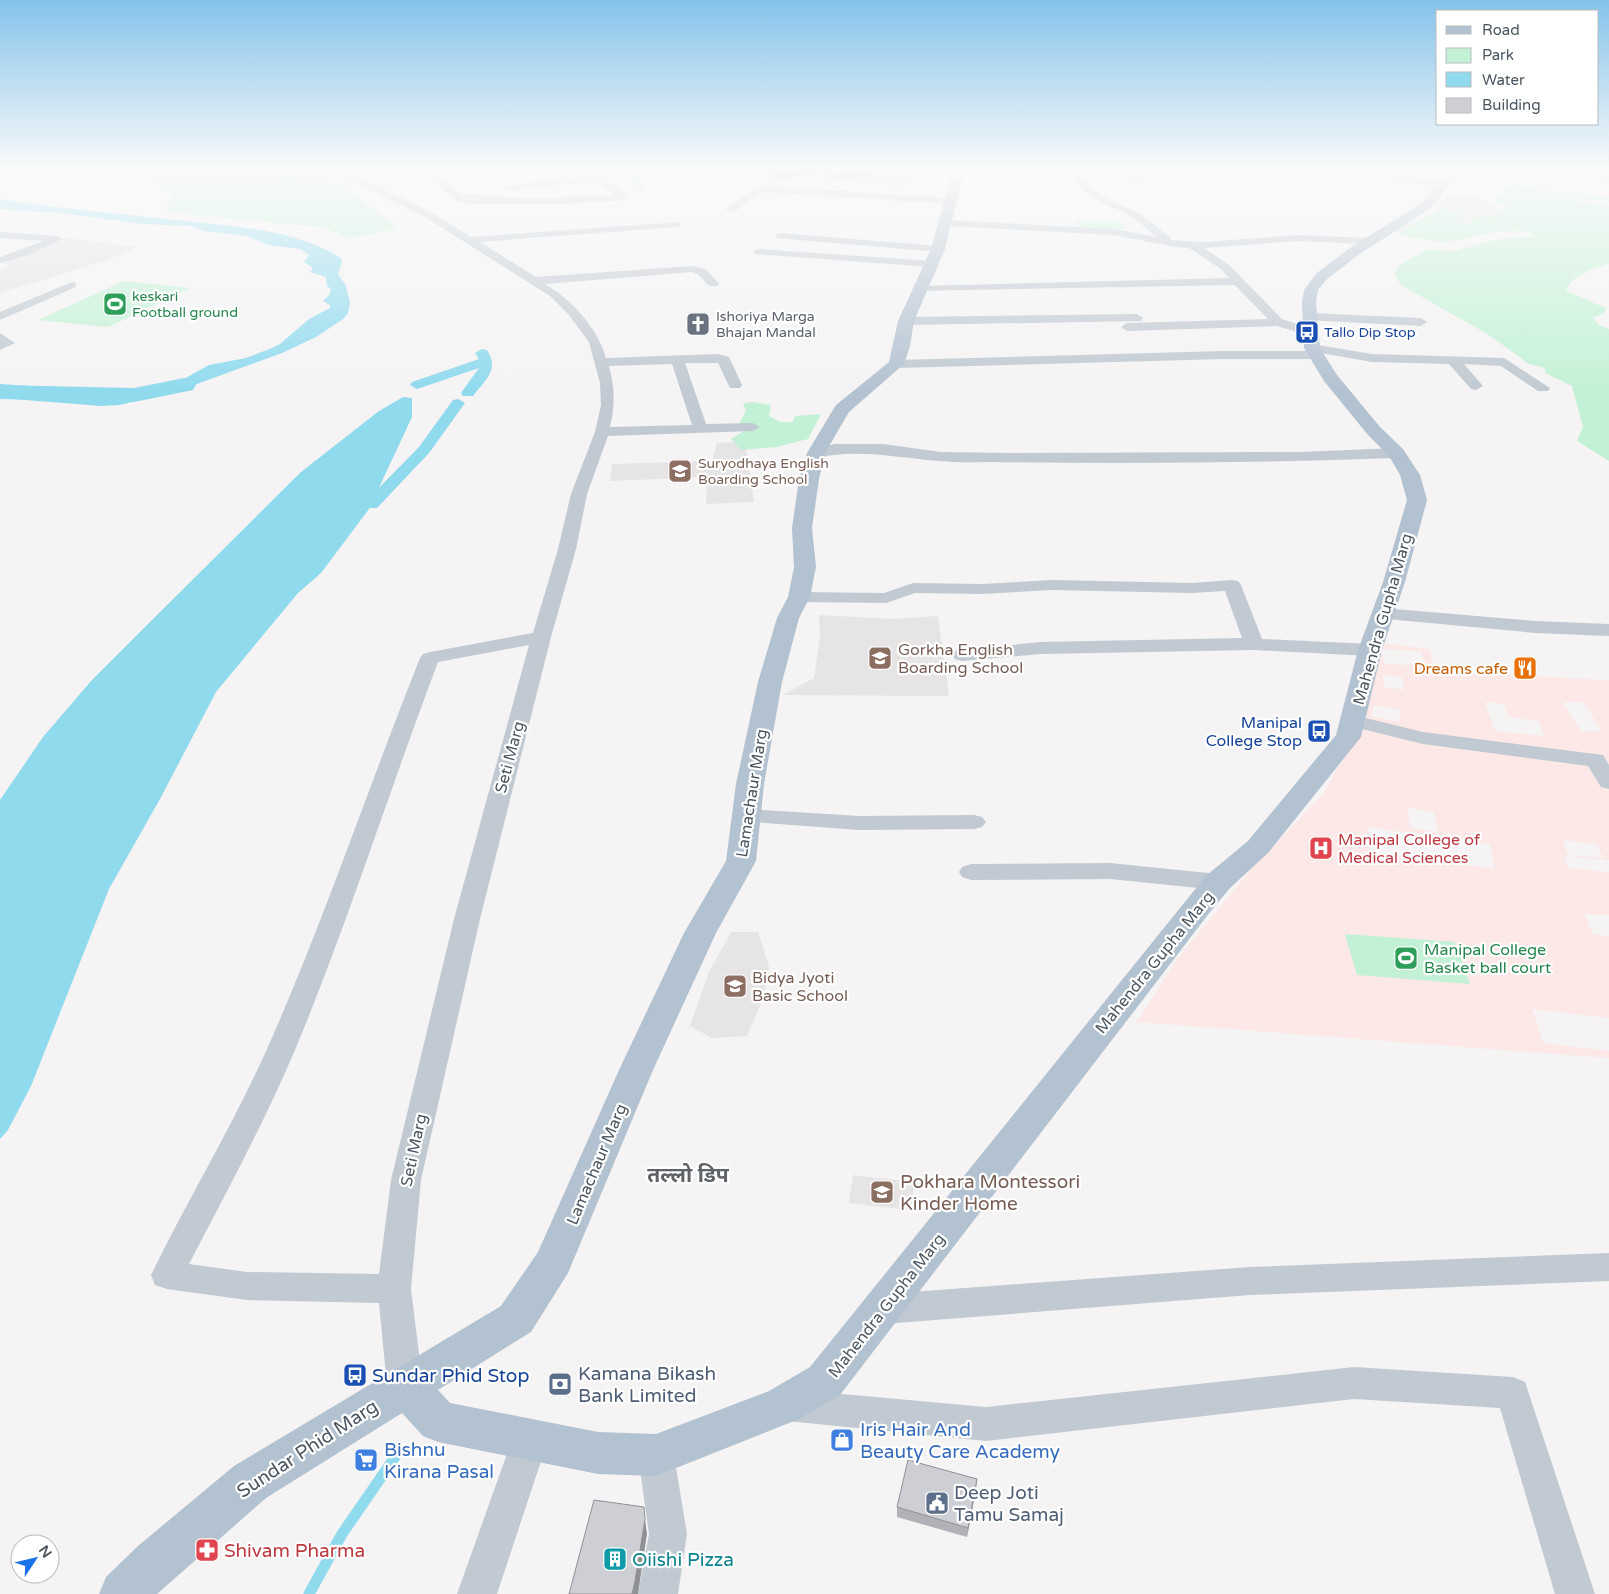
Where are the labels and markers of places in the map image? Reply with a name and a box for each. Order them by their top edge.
place label: keskari Football ground [132,288,238,321]
sports icon: keskari Football ground [102,291,128,317]
place label: Ishoriya Marga Bhajan Mandal [716,308,816,341]
church icon: Ishoriya Marga Bhajan Mandal [685,311,711,337]
bus stop icon: Tallo Dip Stop [1294,319,1320,345]
place label: Tallo Dip Stop [1324,324,1416,341]
place label: Suryodhaya English Boarding School [698,455,829,488]
school or university icon: Suryodhaya English Boarding School [667,458,693,484]
place label: Gorkha English Boarding School [898,640,1023,678]
school or university icon: Gorkha English Boarding School [867,645,893,671]
restaurant icon: Dreams cafe [1512,655,1538,681]
place label: Dreams cafe [1414,659,1508,679]
place label: Manipal College Stop [1206,713,1302,751]
bus stop icon: Manipal College Stop [1306,718,1332,744]
place label: Manipal College of Medical Sciences [1338,830,1481,868]
hospital icon: Manipal College of Medical Sciences [1308,835,1334,861]
place label: Manipal College Basket ball court [1424,940,1551,978]
sports icon: Manipal College Basket ball court [1393,945,1419,971]
place label: Bidya Jyoti Basic School [752,968,848,1006]
school or university icon: Bidya Jyoti Basic School [722,973,748,999]
place label: Pokhara Montessori Kinder Home [900,1171,1080,1215]
school or university icon: Pokhara Montessori Kinder Home [869,1179,895,1205]
bus stop icon: Sundar Phid Stop [342,1362,368,1388]
place label: Kamana Bikash Bank Limited [578,1363,716,1407]
place label: Sundar Phid Stop [372,1365,529,1387]
bank icon: Kamana Bikash Bank Limited [547,1371,573,1397]
place label: Iris Hair And Beauty Care Academy [860,1419,1060,1463]
shop icon: Iris Hair And Beauty Care Academy [829,1427,855,1453]
place label: Bishnu Kirana Pasal [384,1439,494,1483]
supermarket icon: Bishnu Kirana Pasal [353,1447,379,1473]
place label: Deep Joti Tamu Samaj [954,1482,1064,1526]
public building icon: Deep Joti Tamu Samaj [924,1490,950,1516]
pharmacy icon: Shivam Pharma [194,1537,220,1563]
place label: Shivam Pharma [224,1540,365,1562]
building icon: Oiishi Pizza [602,1546,628,1572]
place label: Oiishi Pizza [632,1549,734,1571]

